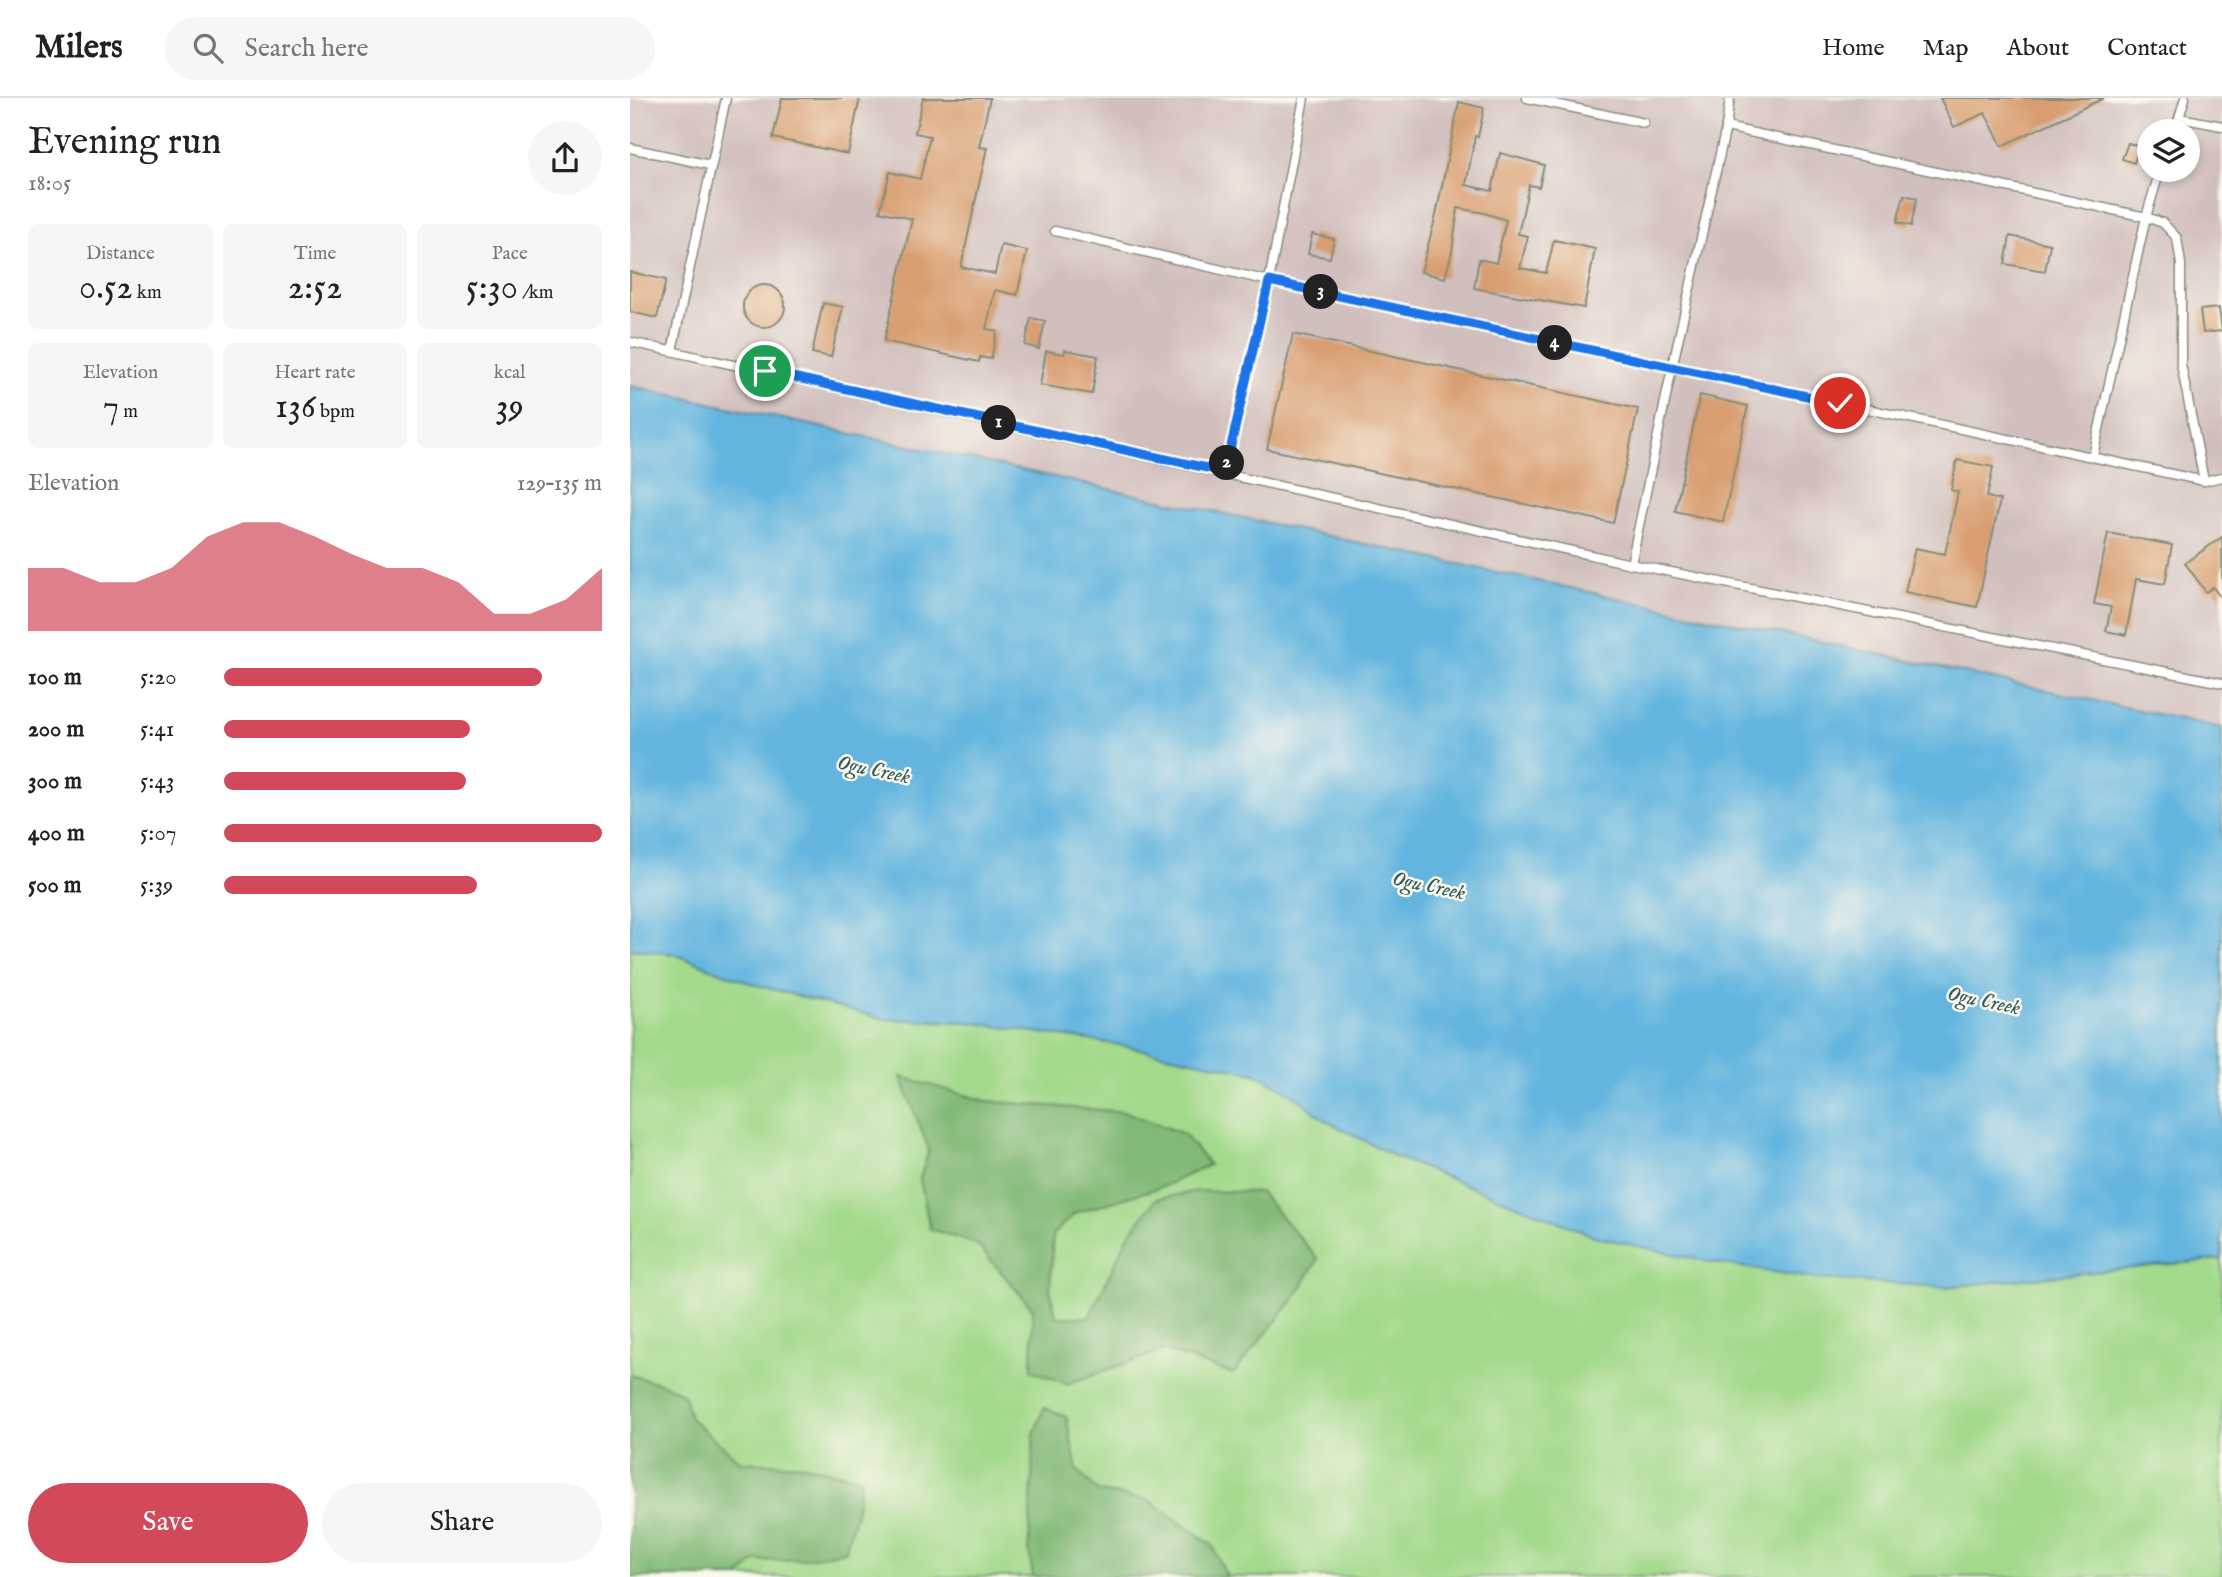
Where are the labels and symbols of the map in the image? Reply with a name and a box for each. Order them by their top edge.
pin: 3 [1304,274,1338,310]
pin: 4 [1538,326,1572,360]
pin [735,341,795,401]
pin [1810,373,1870,433]
pin: 1 [982,406,1016,440]
pin: 2 [1210,446,1244,480]
water label: Ogu Creek [835,750,913,791]
water label: Ogu Creek [1390,866,1468,907]
water label: Ogu Creek [1945,981,2023,1022]

